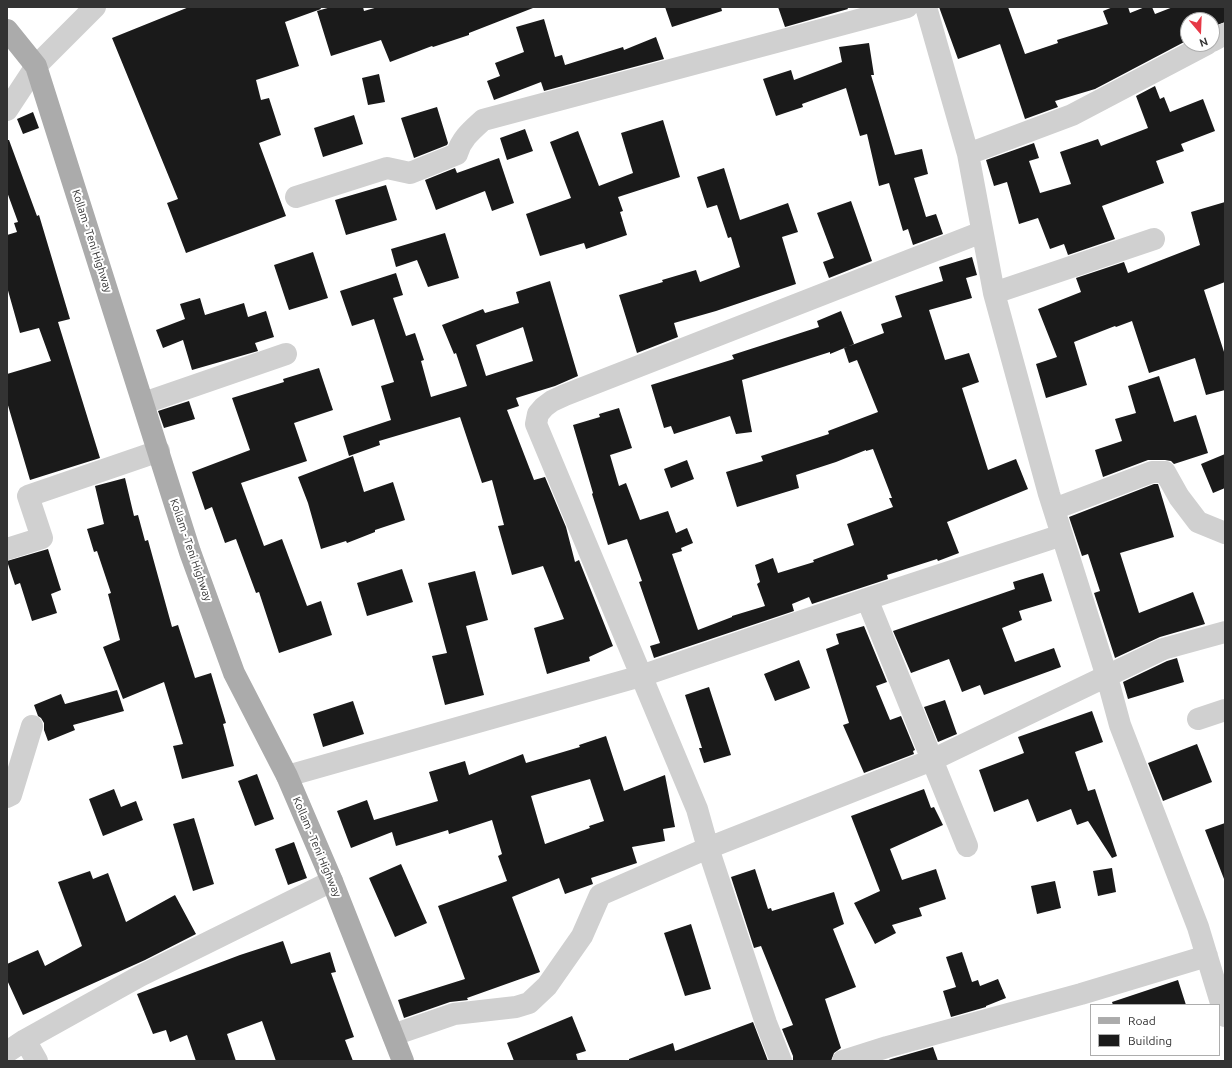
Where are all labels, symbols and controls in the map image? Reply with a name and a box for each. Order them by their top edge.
north arrow [1180,12,1220,52]
text: N [1198,35,1209,49]
street label: Kollam - Teni Highway [69,188,115,294]
street label: Kollam - Teni Highway [167,497,215,603]
street label: Kollam - Teni Highway [290,795,344,899]
legend [1090,1004,1220,1056]
text: Road [1128,1014,1156,1027]
text: Building [1128,1034,1172,1047]

